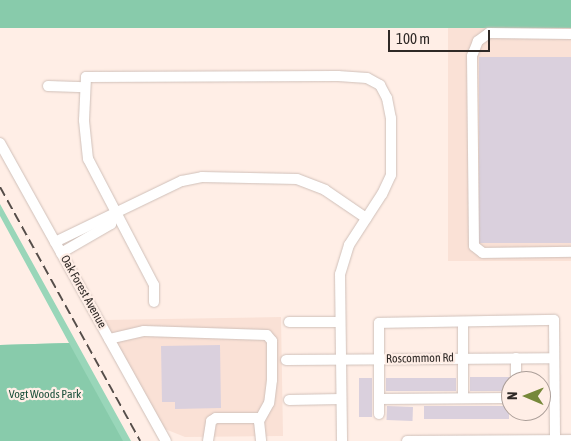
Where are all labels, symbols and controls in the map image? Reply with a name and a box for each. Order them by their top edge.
scale bar [391,20,494,52]
text: 100 m [396,30,430,47]
street label: Oak Forest Avenue [57,253,109,331]
street label: Roscommon Rd [386,351,454,367]
north arrow [501,371,551,421]
park label: Vogt Woods Park [9,388,81,402]
text: N [504,391,520,400]

